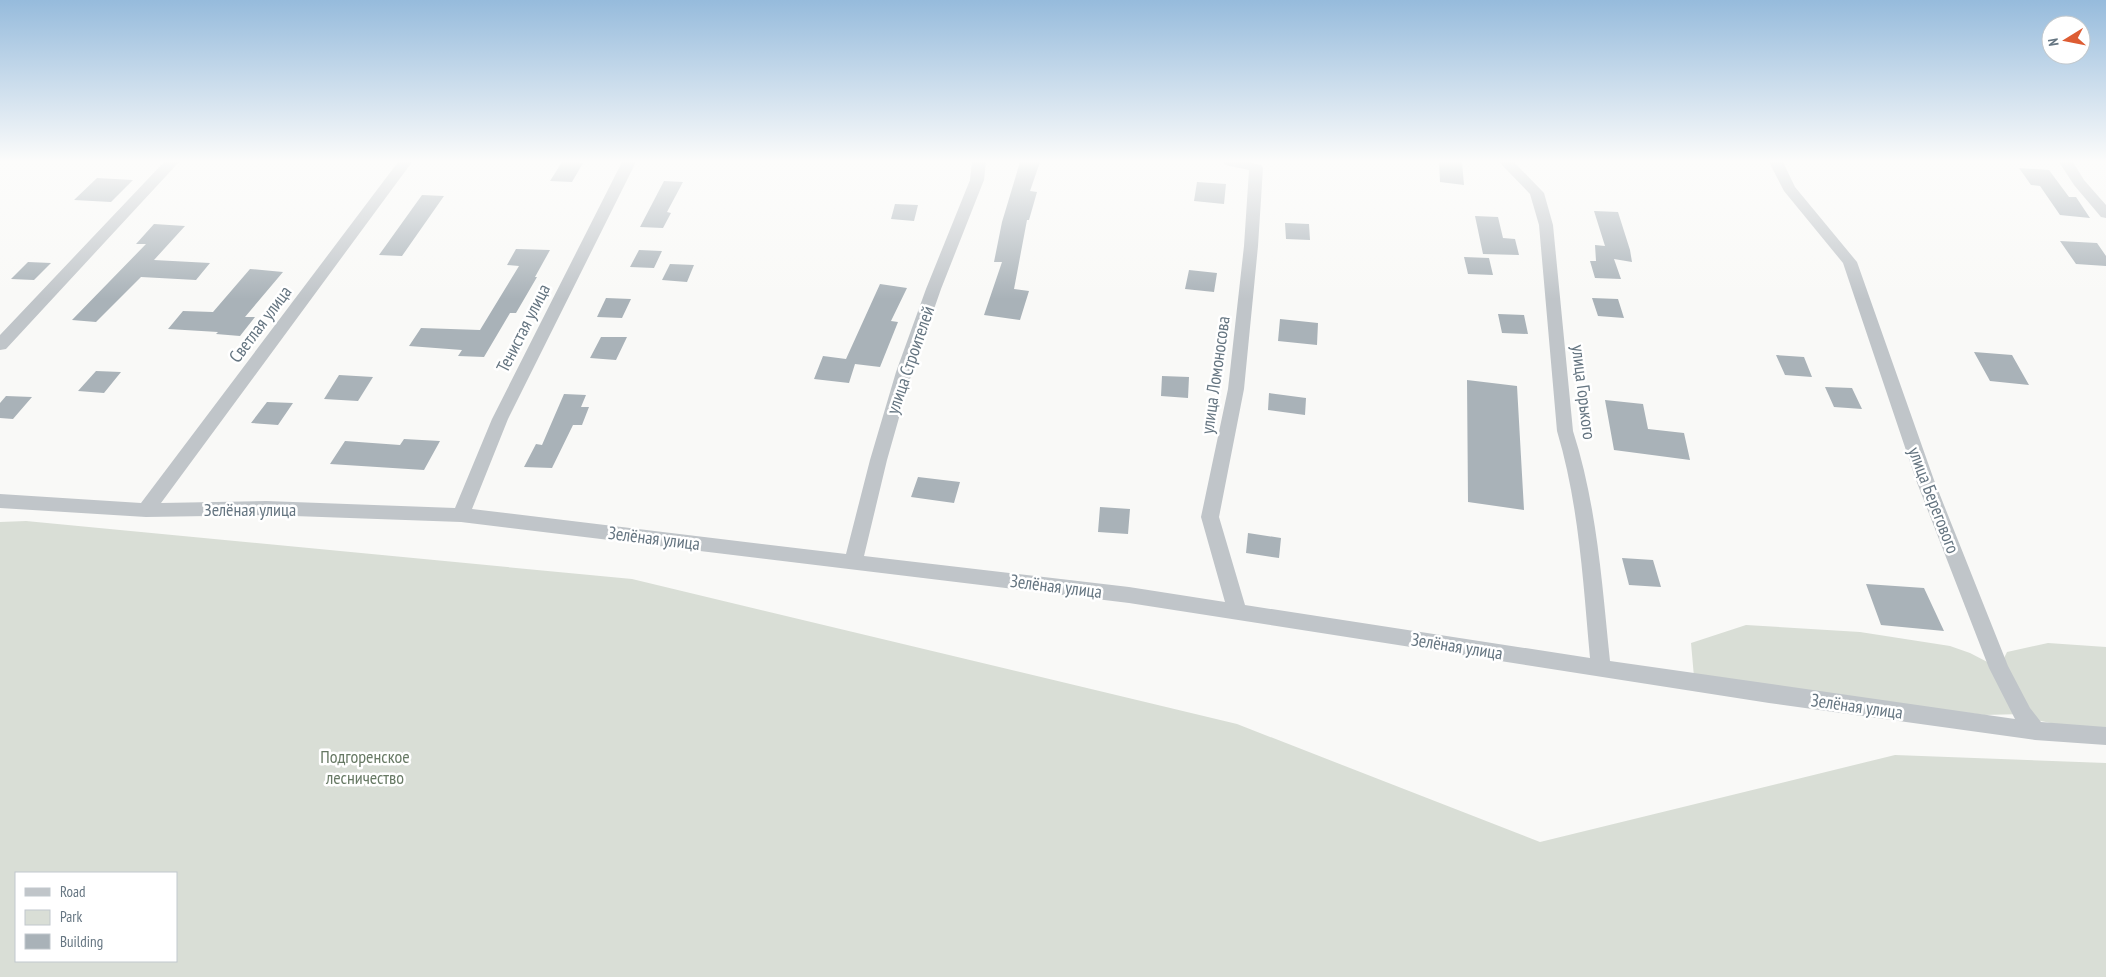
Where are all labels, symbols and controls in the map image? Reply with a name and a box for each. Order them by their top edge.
north arrow [2041,15,2091,65]
text: N [2044,37,2063,48]
street label: Тенистая улица [491,280,555,376]
street label: Светлая улица [224,281,296,367]
street label: улица Строителей [881,303,939,417]
street label: улица Ломоносова [1195,315,1235,435]
street label: улица Горького [1567,343,1601,441]
street label: улица Берегового [1903,443,1965,557]
street label: Зелёная улица [204,498,296,521]
street label: Зелёная улица [607,521,701,555]
street label: Зелёная улица [1009,569,1103,603]
street label: Зелёная улица [1410,627,1504,665]
street label: Зелёная улица [1810,688,1904,724]
park label: Подгоренское лесничество [320,745,410,789]
legend [15,872,178,962]
text: Road [60,882,86,901]
text: Park [60,907,82,926]
text: Building [60,932,103,951]

